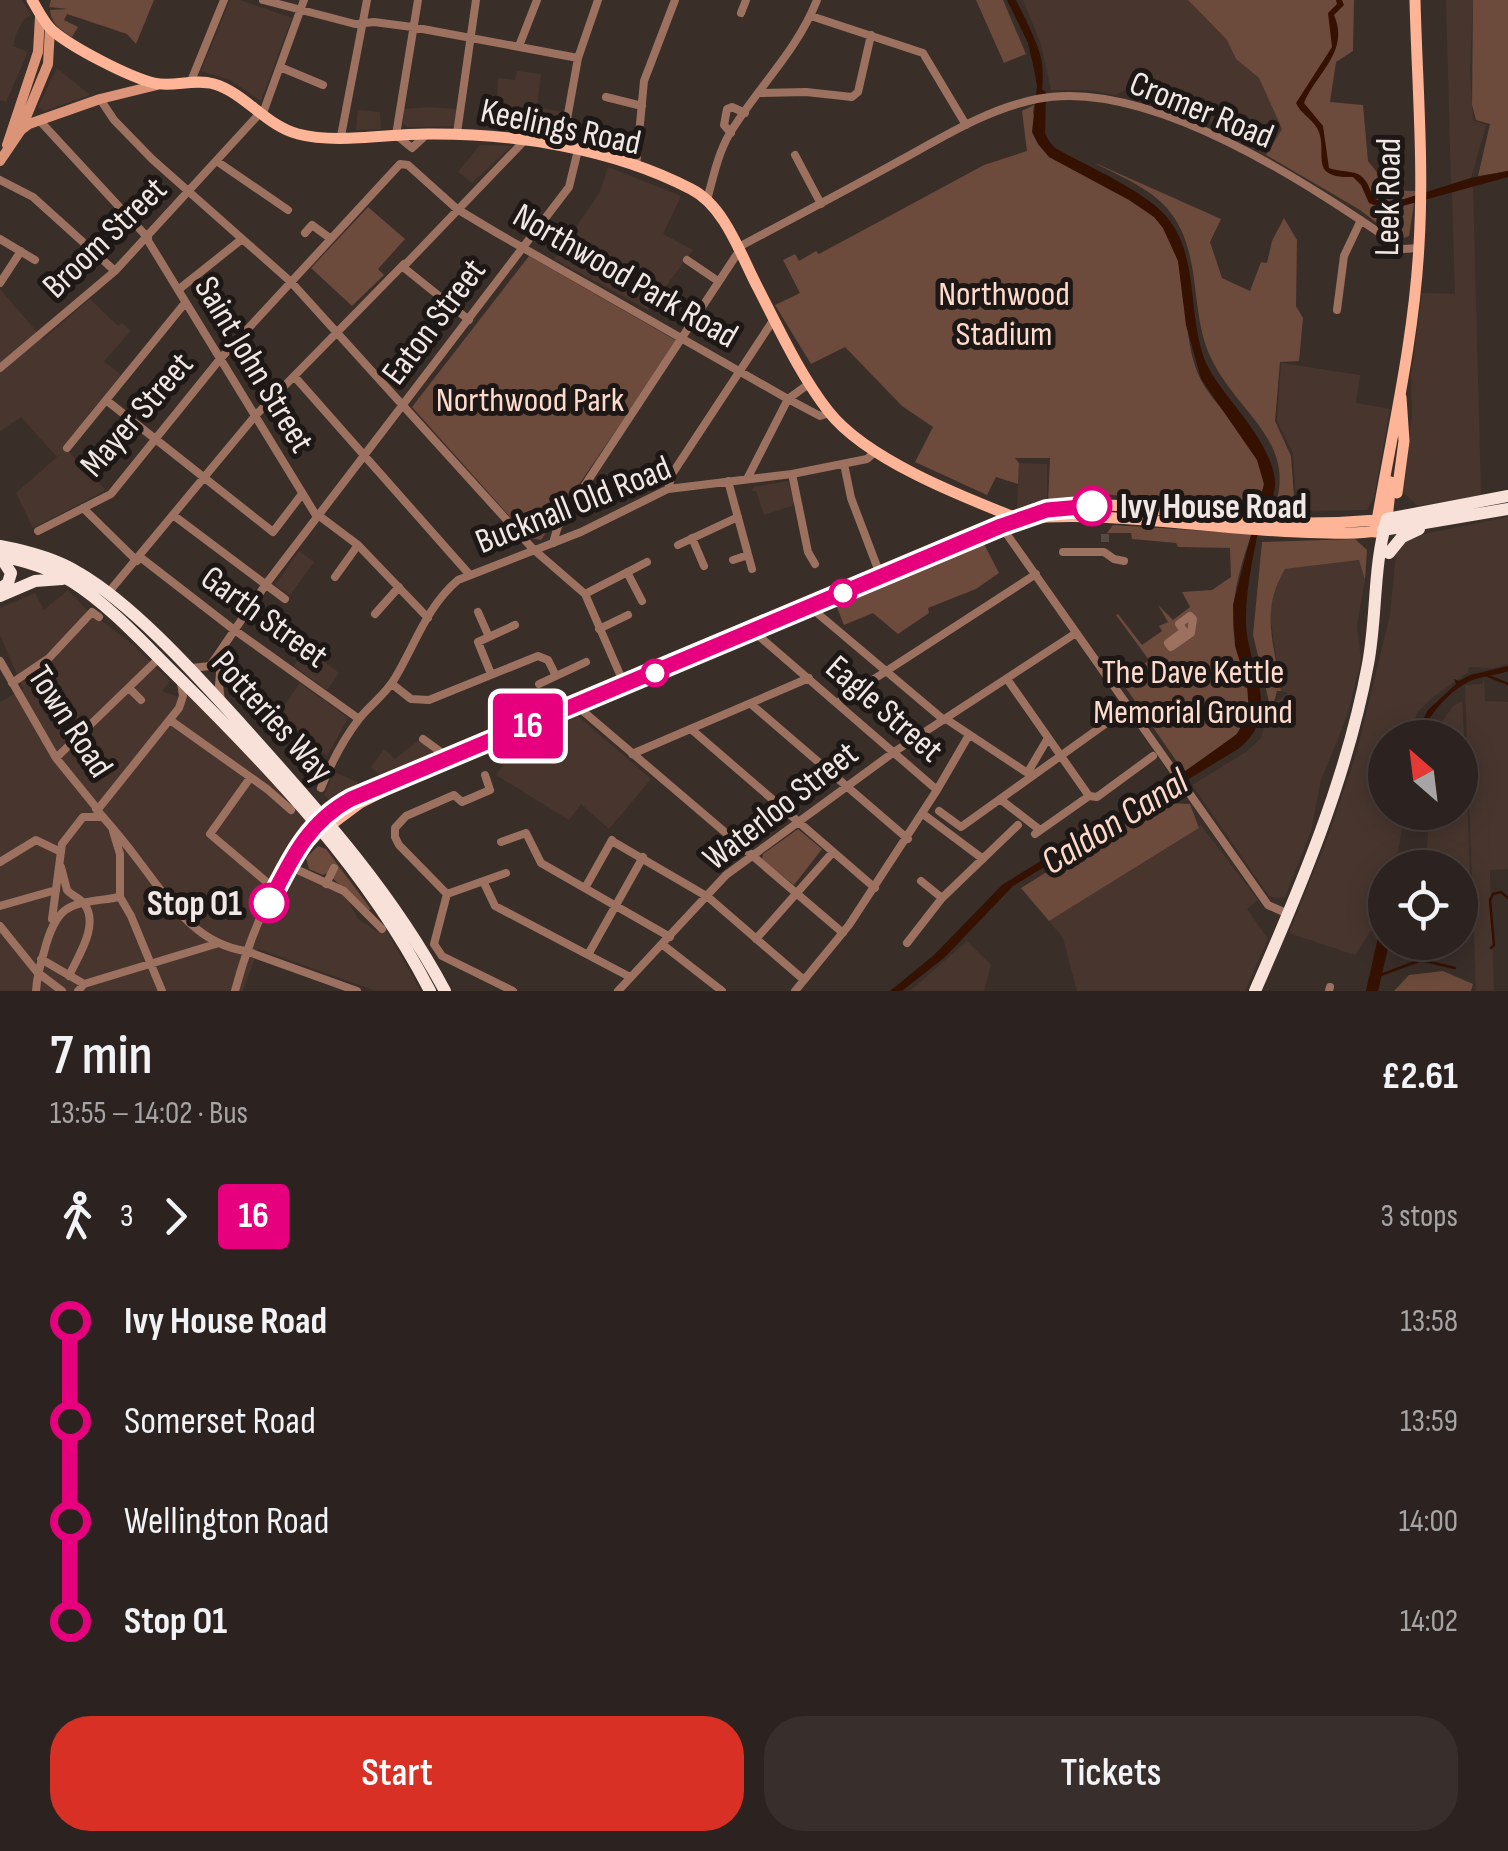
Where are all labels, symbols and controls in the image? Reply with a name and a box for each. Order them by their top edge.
street label: Cromer Road [1123,62,1280,159]
street label: Keelings Road [477,90,645,165]
street label: Leek Road [1366,138,1411,256]
street label: Broom Street [34,168,176,308]
street label: Northwood Park Road [505,195,745,358]
street label: Eaton Street [373,250,496,393]
street label: Saint John Street [184,269,323,460]
park label: Northwood Stadium [938,273,1070,356]
street label: Mayer Street [71,344,203,486]
park label: Northwood Park [436,379,625,422]
street label: Bucknall Old Road [470,447,678,564]
place label: Ivy House Road [1120,486,1307,529]
marker: Ivy House Road [1073,487,1111,525]
street label: Garth Street [192,557,336,678]
unlabelled marker [830,580,856,606]
street label: Potteries Way [202,643,342,791]
street label: Eagle Street [817,647,951,772]
park label: The Dave Kettle Memorial Ground [1093,651,1293,734]
street label: Town Road [18,658,122,786]
unlabelled marker [642,660,668,686]
line badge: 16 [483,694,573,758]
text: 16 [513,705,543,748]
north arrow [1368,720,1478,830]
map controls [1368,720,1478,960]
street label: Waterloo Street [695,732,867,880]
water label: Caldon Canal [1033,759,1197,885]
button: locate [1368,850,1478,960]
place label: Stop O1 [147,883,242,926]
marker: Stop O1 [250,884,288,922]
text: 7 min [50,1023,153,1090]
text: £2.61 [1381,1054,1458,1099]
text: 13:55 – 14:02 · Bus [50,1094,248,1133]
icon: walk [50,1189,105,1244]
icon: forward [148,1189,203,1244]
text: 16 [238,1195,269,1238]
text: 3 [120,1197,133,1236]
text: 3 stops [1380,1197,1458,1236]
text: Ivy House Road [124,1299,327,1344]
text: 13:58 [1400,1302,1458,1341]
text: Somerset Road [124,1399,316,1444]
text: 13:59 [1400,1402,1458,1441]
text: Wellington Road [124,1499,329,1544]
text: 14:00 [1399,1502,1458,1541]
text: Stop O1 [124,1599,227,1644]
text: 14:02 [1400,1602,1458,1641]
button: Start [50,1716,744,1831]
button: Tickets [764,1716,1458,1831]

